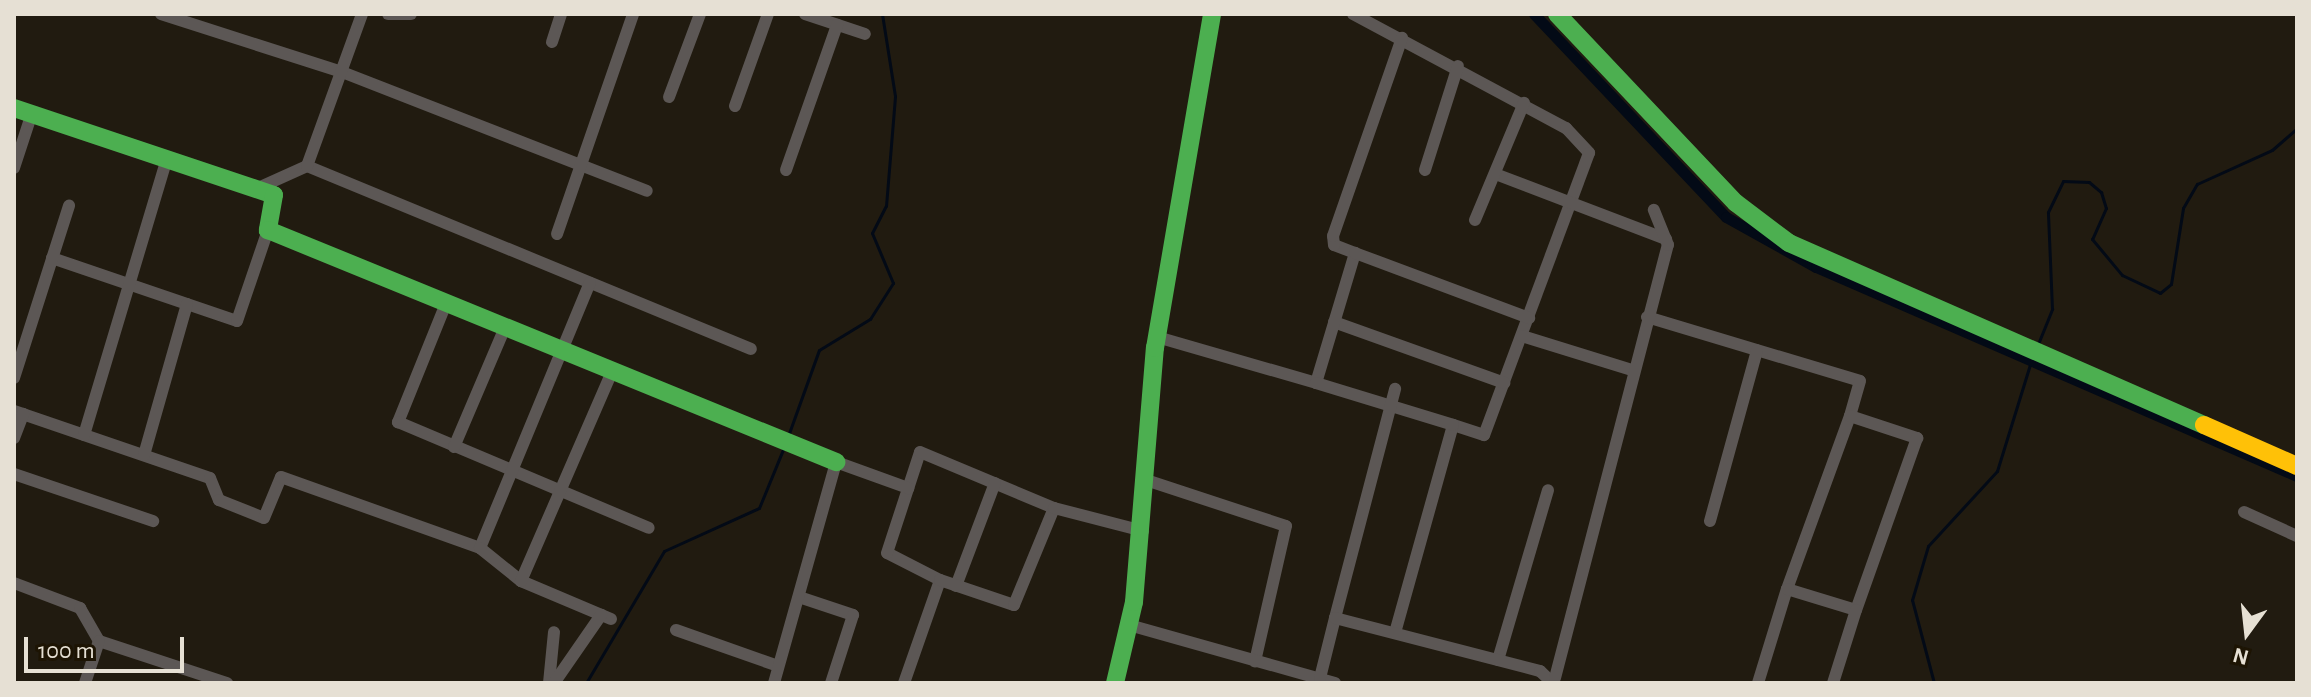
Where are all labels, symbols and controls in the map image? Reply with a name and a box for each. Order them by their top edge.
north arrow [2207,593,2287,673]
scale bar [28,621,188,671]
text: 100 m [38,639,95,663]
text: N [2231,644,2251,669]

